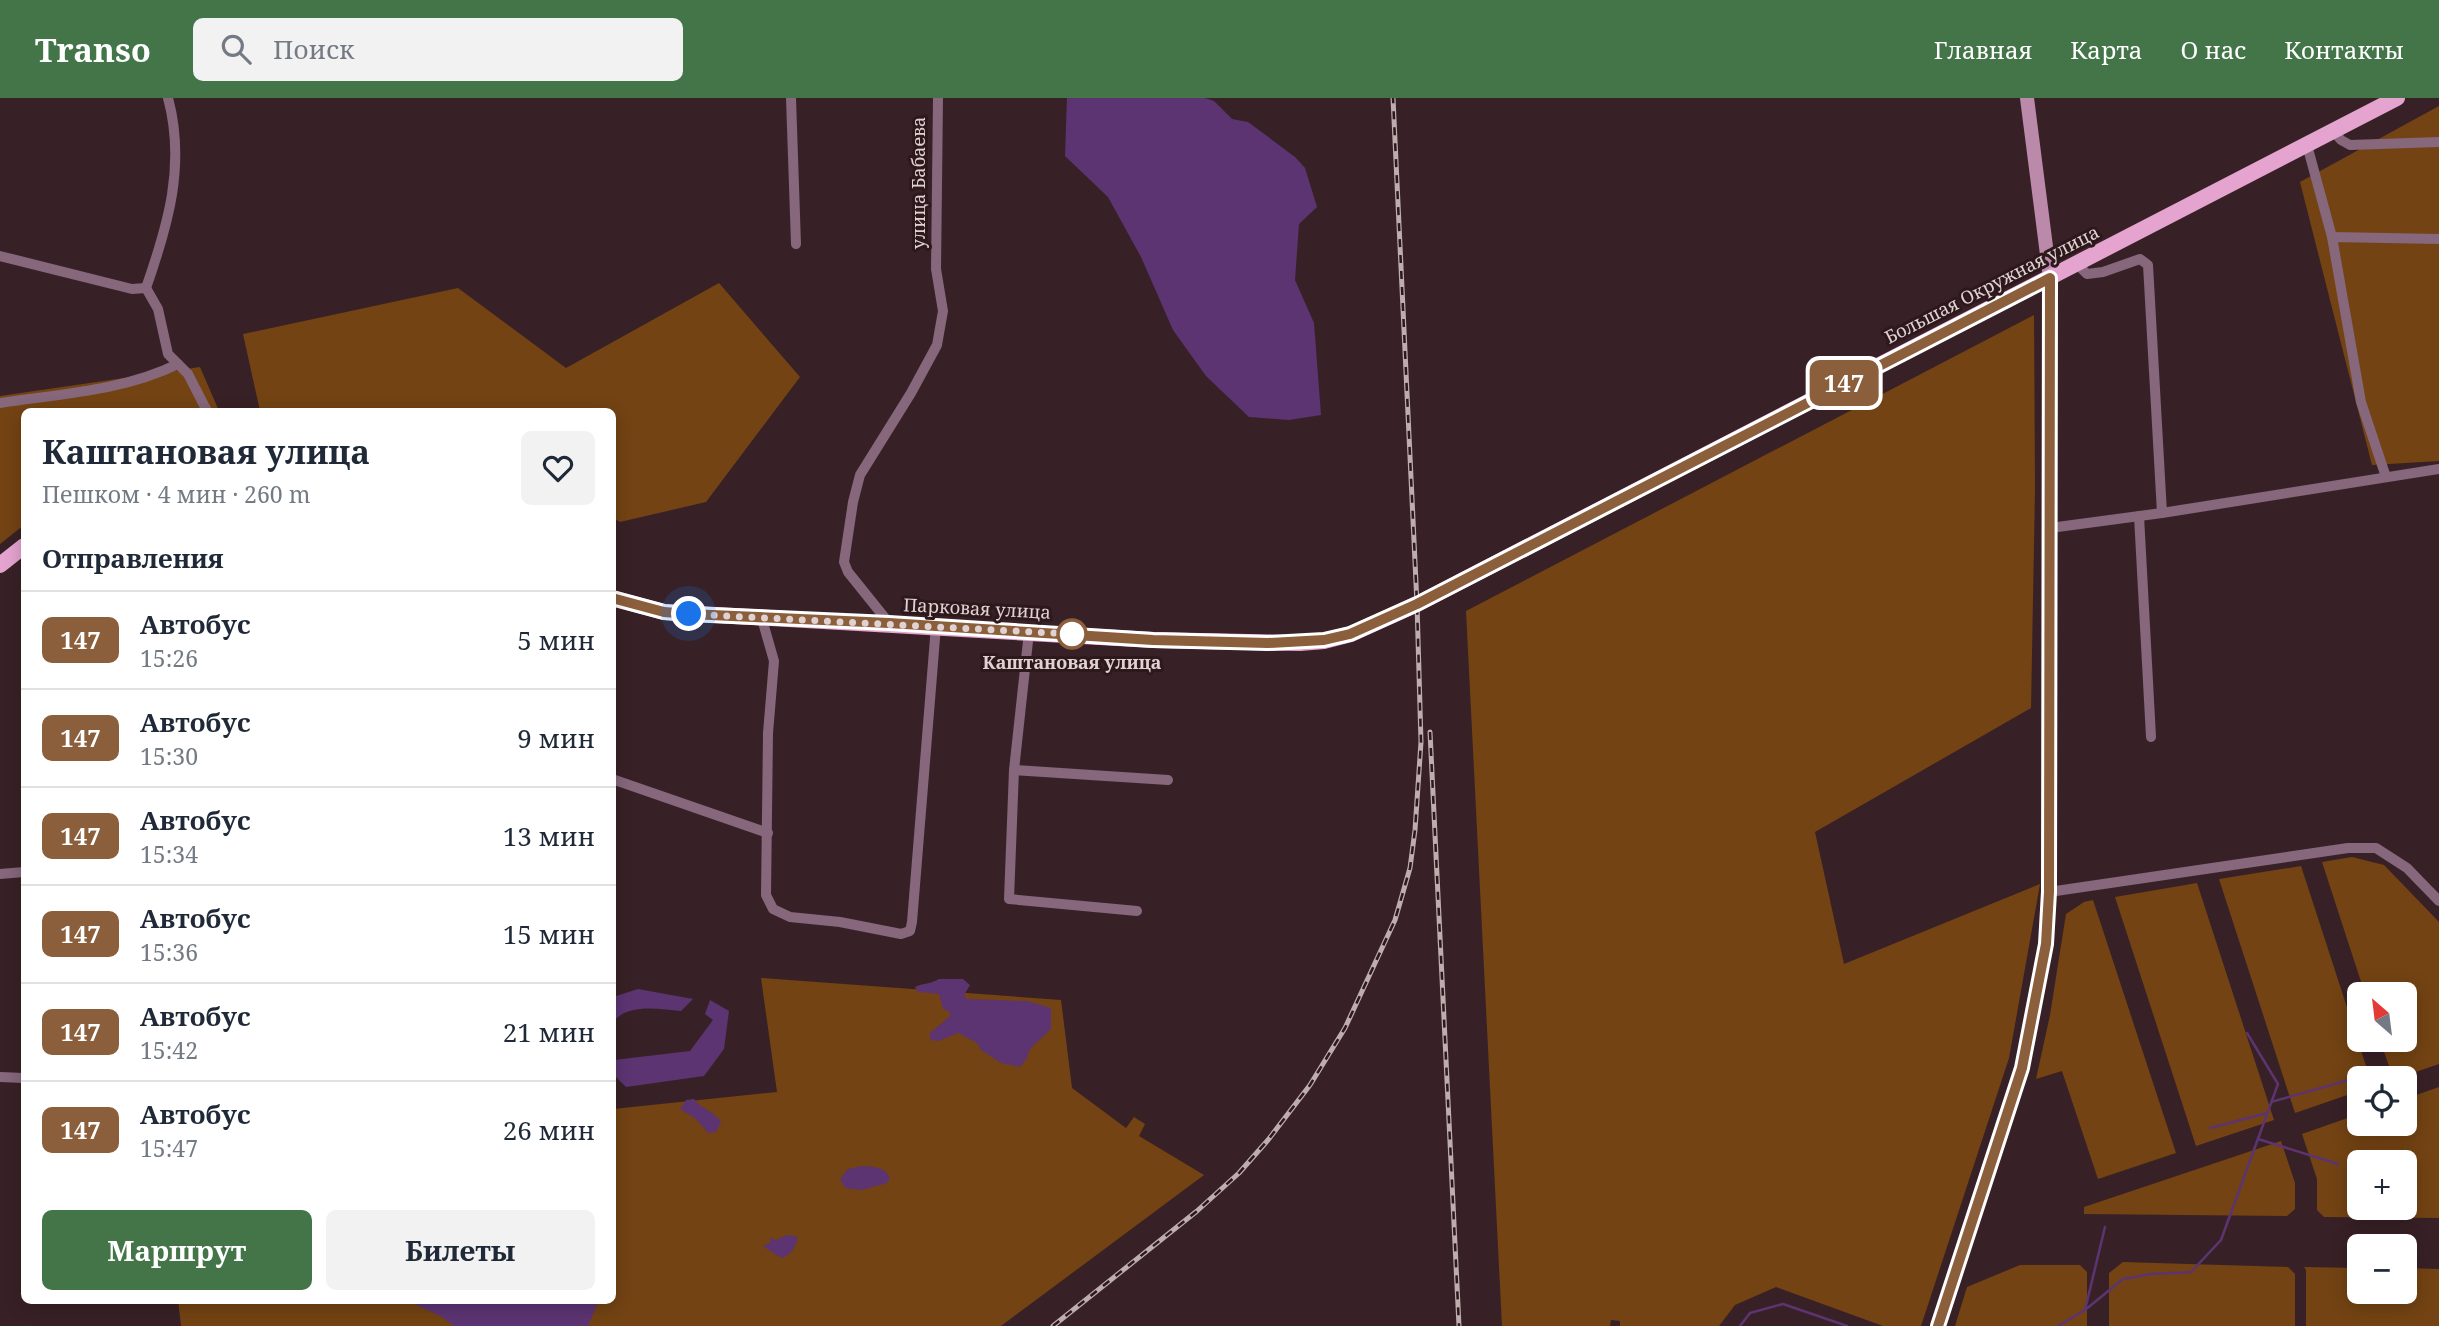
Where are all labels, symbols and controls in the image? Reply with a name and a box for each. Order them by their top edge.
search box [193,18,683,81]
text: Transo [35,27,151,72]
icon: search [217,30,255,68]
text: Поиск [273,31,354,67]
text: Главная [1934,33,2032,66]
text: Карта [2070,33,2143,66]
text: О нас [2181,33,2246,66]
text: Контакты [2284,33,2404,66]
street label: улица Бабаева [906,117,930,249]
street label: Большая Окружная улица [1880,219,2103,349]
line badge: 147 [1804,360,1884,406]
text: 147 [1824,366,1864,399]
text: Каштановая улица [42,429,370,474]
button: heart [521,431,595,505]
text: Пешком · 4 мин · 260 m [42,478,310,510]
text: Отправления [42,540,224,576]
street label: Парковая улица [903,592,1051,624]
your location [671,596,706,631]
text: Автобус [140,606,250,642]
marker: Каштановая улица [1057,619,1087,649]
text: 5 мин [517,622,595,658]
text: 147 [60,623,101,656]
text: 15:26 [140,642,198,674]
place label: Каштановая улица [983,650,1162,674]
text: Автобус [140,704,250,740]
text: 9 мин [517,720,595,756]
text: 147 [60,721,101,754]
text: 15:30 [140,740,198,772]
text: Автобус [140,802,250,838]
text: 13 мин [503,818,595,854]
text: 147 [60,819,101,852]
text: 15:34 [140,838,198,870]
text: Автобус [140,900,250,936]
text: 15 мин [503,916,595,952]
text: 147 [60,917,101,950]
text: 15:36 [140,936,198,968]
north arrow [2347,982,2417,1052]
map controls [2347,982,2417,1304]
text: Автобус [140,998,250,1034]
text: 21 мин [503,1014,595,1050]
text: 147 [60,1015,101,1048]
text: 15:42 [140,1034,198,1066]
button: locate [2347,1066,2417,1136]
text: Автобус [140,1096,250,1132]
text: 26 мин [503,1112,595,1148]
text: 147 [60,1113,101,1146]
text: 15:47 [140,1132,198,1164]
button: + [2347,1150,2417,1220]
button: Маршрут [42,1210,312,1290]
button: Билеты [326,1210,595,1290]
button: − [2347,1234,2417,1304]

